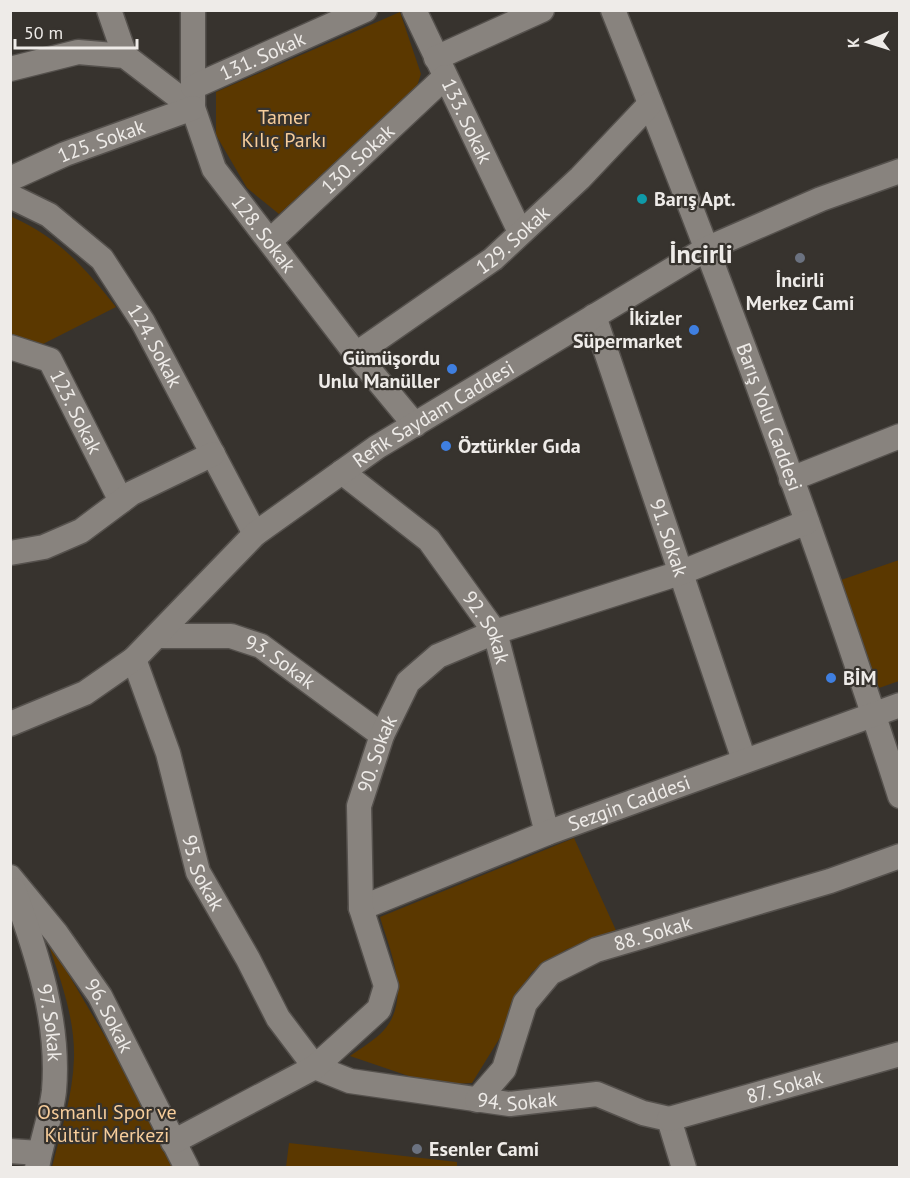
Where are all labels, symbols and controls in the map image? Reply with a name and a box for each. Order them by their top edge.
scale bar [15,12,136,50]
north arrow [838,12,898,72]
text: 50 m [24,21,63,44]
street label: 131. Sokak [215,25,310,86]
text: K [843,37,863,48]
street label: 133. Sokak [436,74,499,168]
park label: Tamer Kılıç Parkı [242,104,326,153]
street label: 125. Sokak [53,113,149,169]
street label: 130. Sokak [315,118,400,200]
place label: Barış Apt. [654,186,736,212]
street label: 128. Sokak [226,190,302,278]
marker: Barış Apt. [635,192,649,206]
street label: 129. Sokak [471,200,556,280]
district label: İncirli [669,237,733,270]
marker: İncirli Merkez Cami [793,251,807,265]
place label: İncirli Merkez Cami [746,267,854,316]
street label: 124. Sokak [122,299,188,392]
place label: İkizler Süpermarket [573,305,682,354]
marker: İkizler Süpermarket [687,323,701,337]
street label: Barış Yolu Caddesi [730,339,808,494]
place label: Gümüşordu Unlu Manüller [318,345,440,394]
street label: Refik Saydam Caddesi [347,354,519,473]
marker: Gümüşordu Unlu Manüller [445,362,459,376]
street label: 123. Sokak [44,365,108,459]
place label: Öztürkler Gıda [458,433,581,459]
marker: Öztürkler Gıda [439,439,453,453]
street label: 91. Sokak [644,495,694,580]
street label: 92. Sokak [457,586,516,667]
street label: 93. Sokak [242,629,321,695]
place label: BİM [843,665,877,691]
marker: BİM [824,671,838,685]
street label: 90. Sokak [351,710,403,796]
street label: Sezgin Caddesi [565,769,694,837]
street label: 95. Sokak [176,832,231,916]
street label: 88. Sokak [611,909,695,957]
street label: 96. Sokak [79,973,140,1057]
street label: 97. Sokak [31,981,68,1062]
street label: 87. Sokak [743,1063,826,1110]
street label: 94. Sokak [475,1086,559,1117]
park label: Osmanlı Spor ve Kültür Merkezi [37,1099,177,1148]
place label: Esenler Cami [429,1136,539,1162]
marker: Esenler Cami [410,1142,424,1156]

